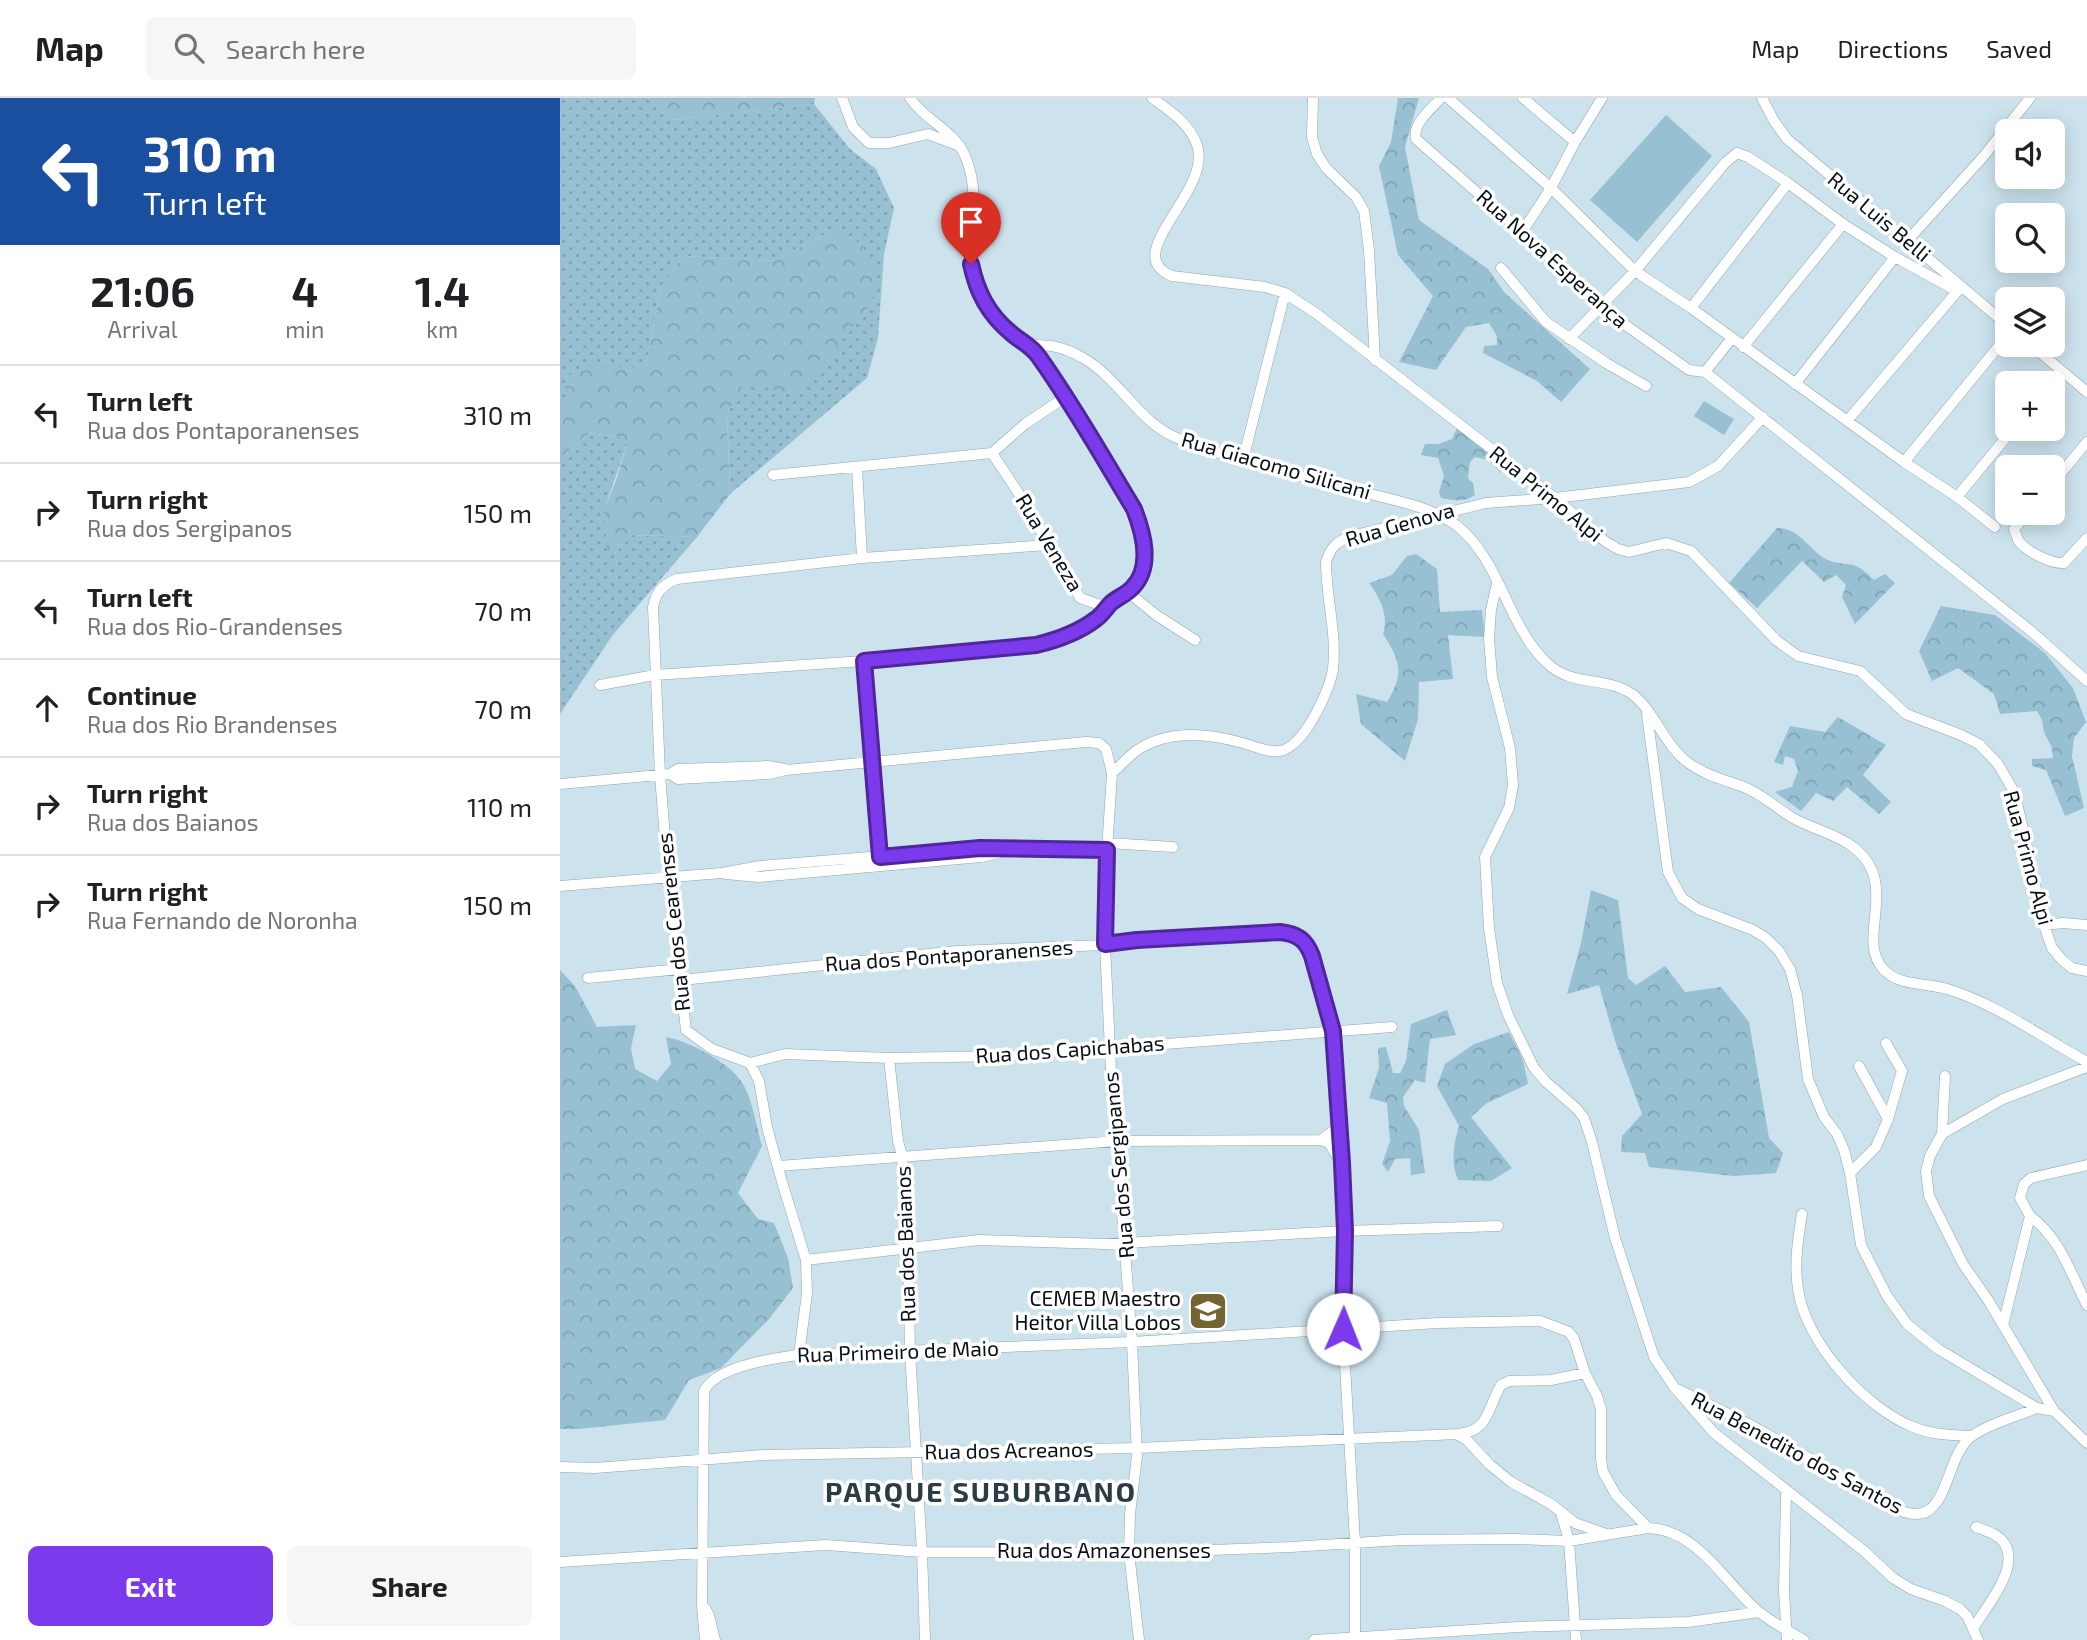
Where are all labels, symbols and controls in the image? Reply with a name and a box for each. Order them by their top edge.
search box [146,17,636,80]
text: Map [35,28,104,68]
icon: search [170,29,208,67]
text: Search here [226,33,365,64]
text: Map [1751,34,1799,63]
text: Directions [1837,34,1948,63]
text: Saved [1986,34,2052,63]
map controls [1995,119,2065,525]
button: sound [1995,119,2065,189]
text: 310 m [143,123,277,182]
icon: left [28,126,119,217]
street label: Rua Luis Belli [1823,166,1936,266]
text: Turn left [143,183,267,221]
street label: Rua Nova Esperança [1471,183,1634,334]
pin [941,192,1001,264]
icon: arrive [952,203,990,241]
button: search [1995,203,2065,273]
text: 21:06 [90,265,195,315]
text: 4 [291,265,318,315]
text: 1.4 [415,265,470,315]
button: layers [1995,287,2065,357]
text: Arrival [108,315,178,343]
text: min [285,315,324,343]
text: km [426,315,458,343]
button: + [1995,371,2065,441]
text: Turn left [87,385,193,416]
icon: left [28,395,66,433]
text: 310 m [463,399,532,430]
text: Rua dos Pontaporanenses [87,416,359,444]
street label: Rua Giacomo Silicani [1179,426,1374,504]
street label: Rua Primo Alpi [1485,440,1609,546]
button: − [1995,455,2065,525]
text: Turn right [87,483,208,514]
street label: Rua Veneza [1011,489,1089,596]
icon: right [28,493,66,531]
street label: Rua Genova [1342,496,1457,551]
text: 150 m [463,497,532,528]
text: Rua dos Sergipanos [87,514,292,542]
text: Turn left [87,581,193,612]
icon: left [28,591,66,629]
text: 70 m [474,595,532,626]
text: Rua dos Rio-Grandenses [87,612,343,640]
text: Continue [87,679,197,710]
icon: ahead [28,689,66,727]
text: 70 m [474,693,532,724]
text: Rua dos Rio Brandenses [87,710,337,738]
text: Turn right [87,777,208,808]
icon: right [28,787,66,825]
street label: Rua Primo Alpi [1999,788,2059,928]
text: 110 m [467,791,532,822]
text: Rua dos Baianos [87,808,258,836]
street label: Rua dos Cearenses [651,832,694,1013]
text: Turn right [87,875,208,906]
icon: right [28,885,66,923]
text: 150 m [463,889,532,920]
text: Rua Fernando de Noronha [87,906,358,934]
street label: Rua dos Pontaporanenses [824,933,1074,976]
street label: Rua dos Capichabas [974,1029,1165,1068]
street label: Rua dos Sergipanos [1097,1071,1138,1260]
street label: Rua dos Baianos [889,1165,920,1323]
place label: CEMEB Maestro Heitor Villa Lobos [1014,1285,1181,1334]
school or university icon: CEMEB Maestro Heitor Villa Lobos [1187,1290,1229,1332]
position arrow [1306,1292,1380,1366]
street label: Rua Primeiro de Maio [797,1334,999,1367]
street label: Rua Benedito dos Santos [1688,1385,1908,1518]
street label: Rua dos Acreanos [924,1436,1094,1463]
district label: PARQUE SUBURBANO [825,1474,1137,1509]
street label: Rua dos Amazonenses [997,1537,1211,1562]
button: Exit [28,1546,273,1626]
button: Share [287,1546,532,1626]

